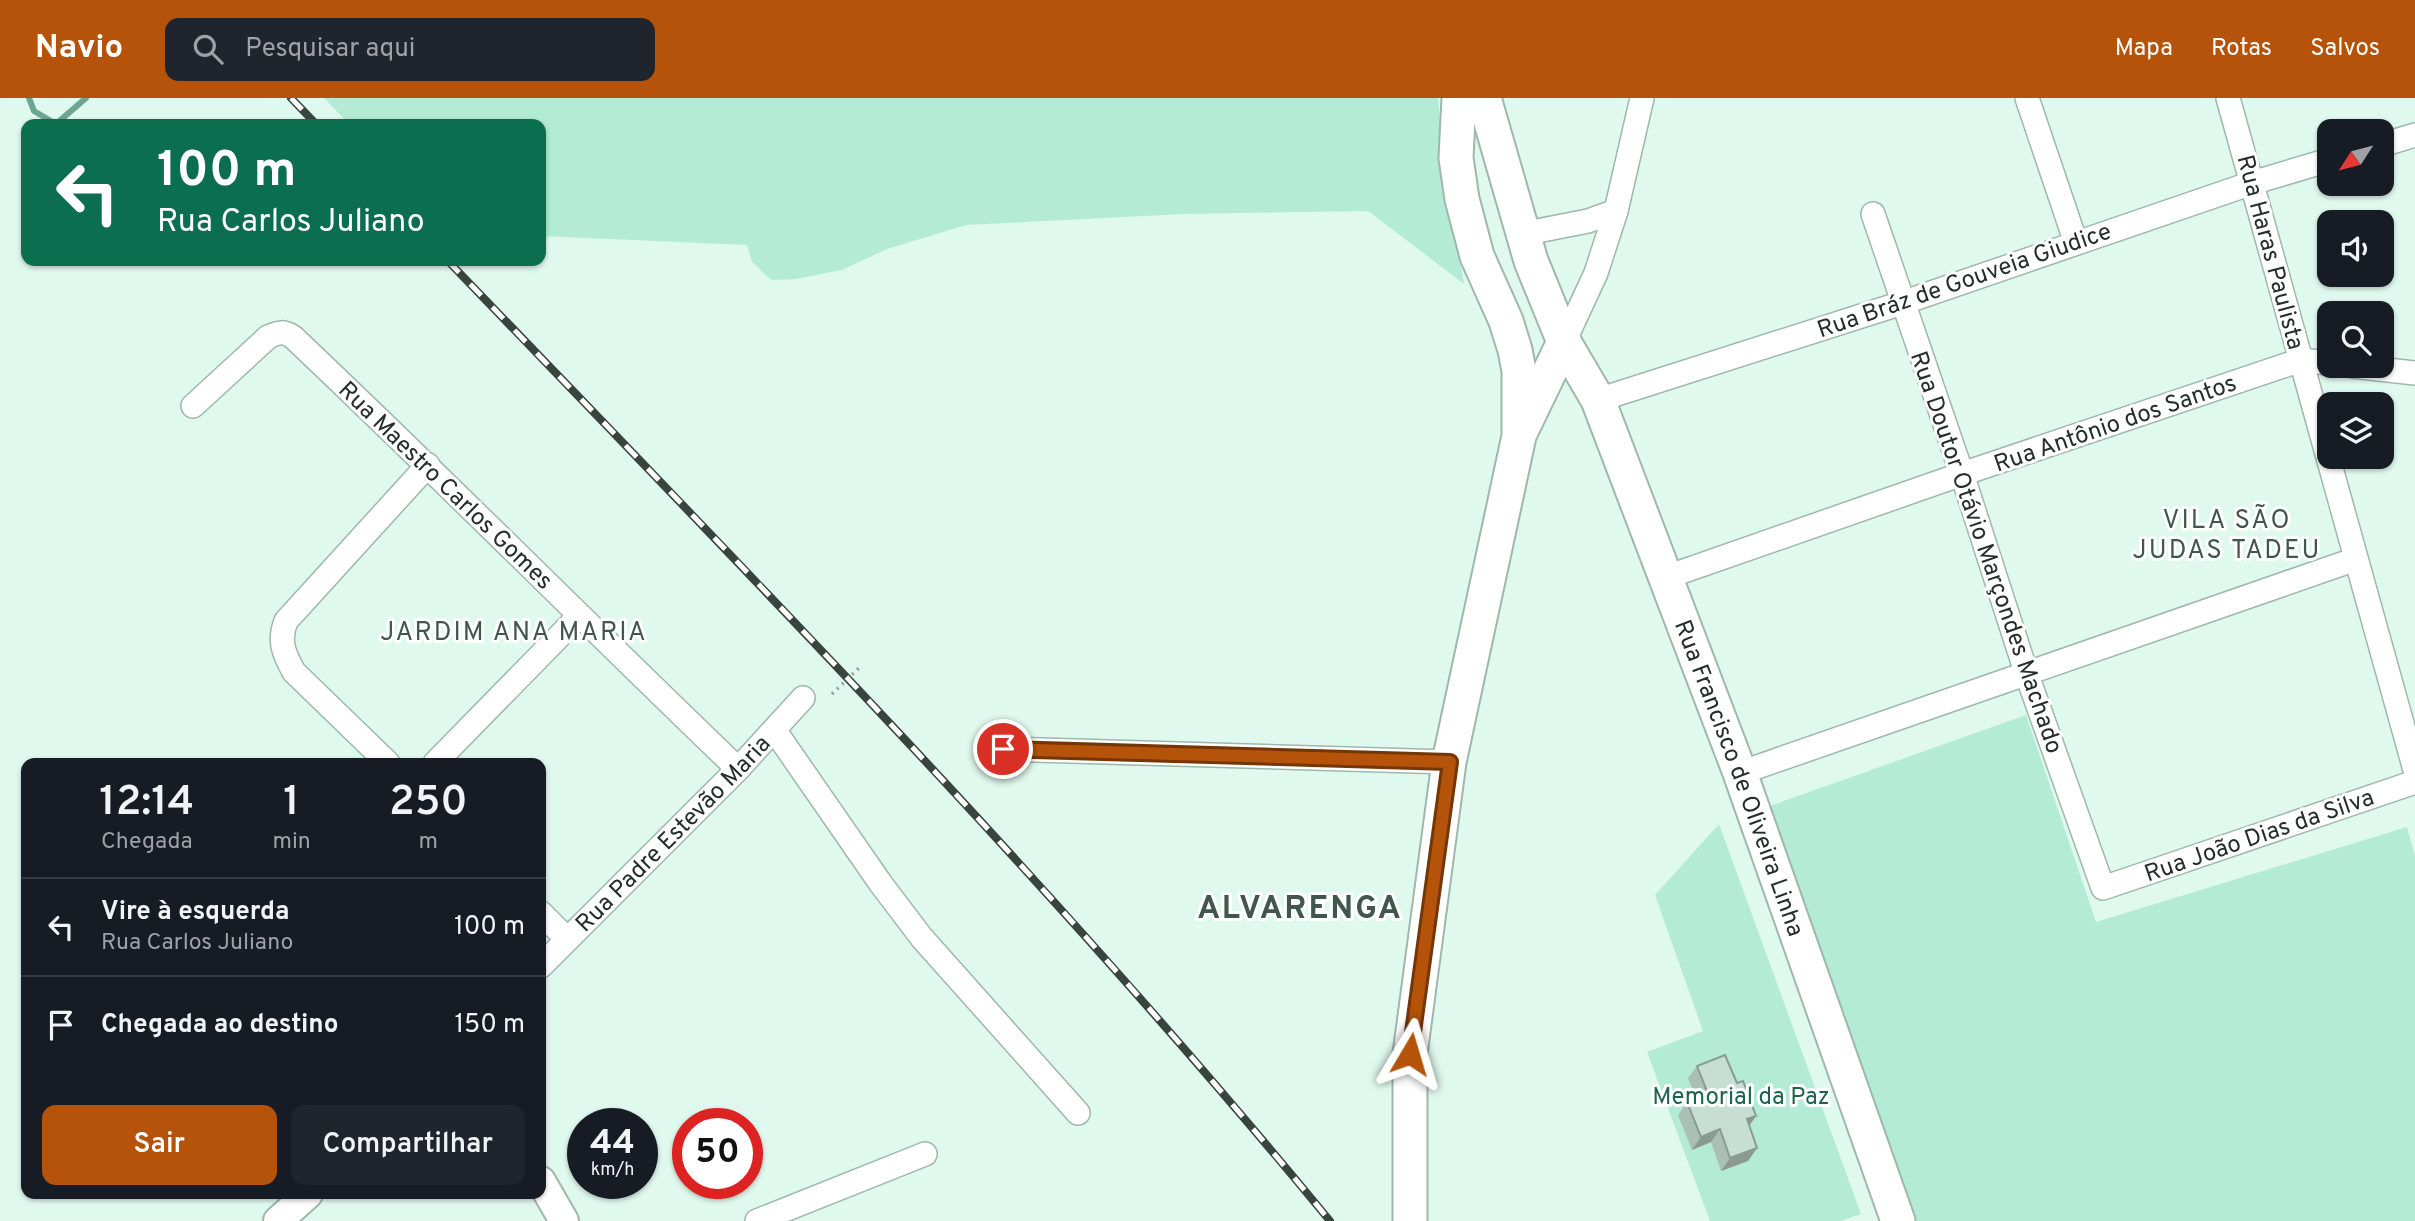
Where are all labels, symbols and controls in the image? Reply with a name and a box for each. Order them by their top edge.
search box [165,18,655,81]
text: Navio [35,28,123,70]
icon: search [189,30,227,68]
text: Pesquisar aqui [245,33,415,66]
text: Mapa [2115,34,2173,64]
text: Rotas [2211,34,2272,64]
text: Salvos [2310,34,2380,64]
north arrow [2317,119,2394,196]
map controls [2317,119,2394,469]
text: 100 m [157,142,296,204]
icon: left [42,147,133,238]
street label: Rua Haras Paulista [2229,152,2310,353]
text: Rua Carlos Juliano [157,203,425,243]
button: sound [2317,210,2394,287]
street label: Rua Bráz de Gouveia Giudice [1814,217,2116,346]
button: search [2317,301,2394,378]
street label: Rua Doutor Otávio Marçondes Machado [1902,348,2068,758]
street label: Rua Antônio dos Santos [1991,369,2241,480]
street label: Rua Maestro Carlos Gomes [331,376,558,597]
button: layers [2317,392,2394,469]
district label: VILA SÃO JUDAS TADEU [2133,504,2321,568]
street label: Rua Francisco de Oliveira Linha [1666,616,1809,941]
district label: JARDIM ANA MARIA [380,617,648,650]
pin [973,719,1033,779]
street label: Rua Padre Estevão Maria [570,730,778,940]
icon: arrive [984,730,1022,768]
text: 12:14 [99,777,194,830]
text: 1 [283,777,300,830]
text: 250 [389,777,468,830]
street label: Rua João Dias da Silva [2141,784,2378,890]
text: Chegada [101,828,192,857]
text: min [272,828,311,857]
text: m [419,828,438,857]
district label: ALVARENGA [1197,890,1403,930]
text: Vire à esquerda [101,896,289,929]
icon: left [42,908,80,946]
text: 100 m [454,911,525,944]
text: Rua Carlos Juliano [101,929,293,958]
icon: arrive [42,1006,80,1044]
text: Chegada ao destino [101,1009,338,1042]
text: 150 m [454,1009,525,1042]
position arrow [1373,1017,1447,1091]
park label: Memorial da Paz [1652,1083,1830,1113]
button: Sair [42,1105,277,1185]
button: Compartilhar [291,1105,525,1185]
speed limit sign: 50 [672,1108,763,1199]
text: 44 [590,1122,635,1166]
text: km/h [591,1159,634,1182]

